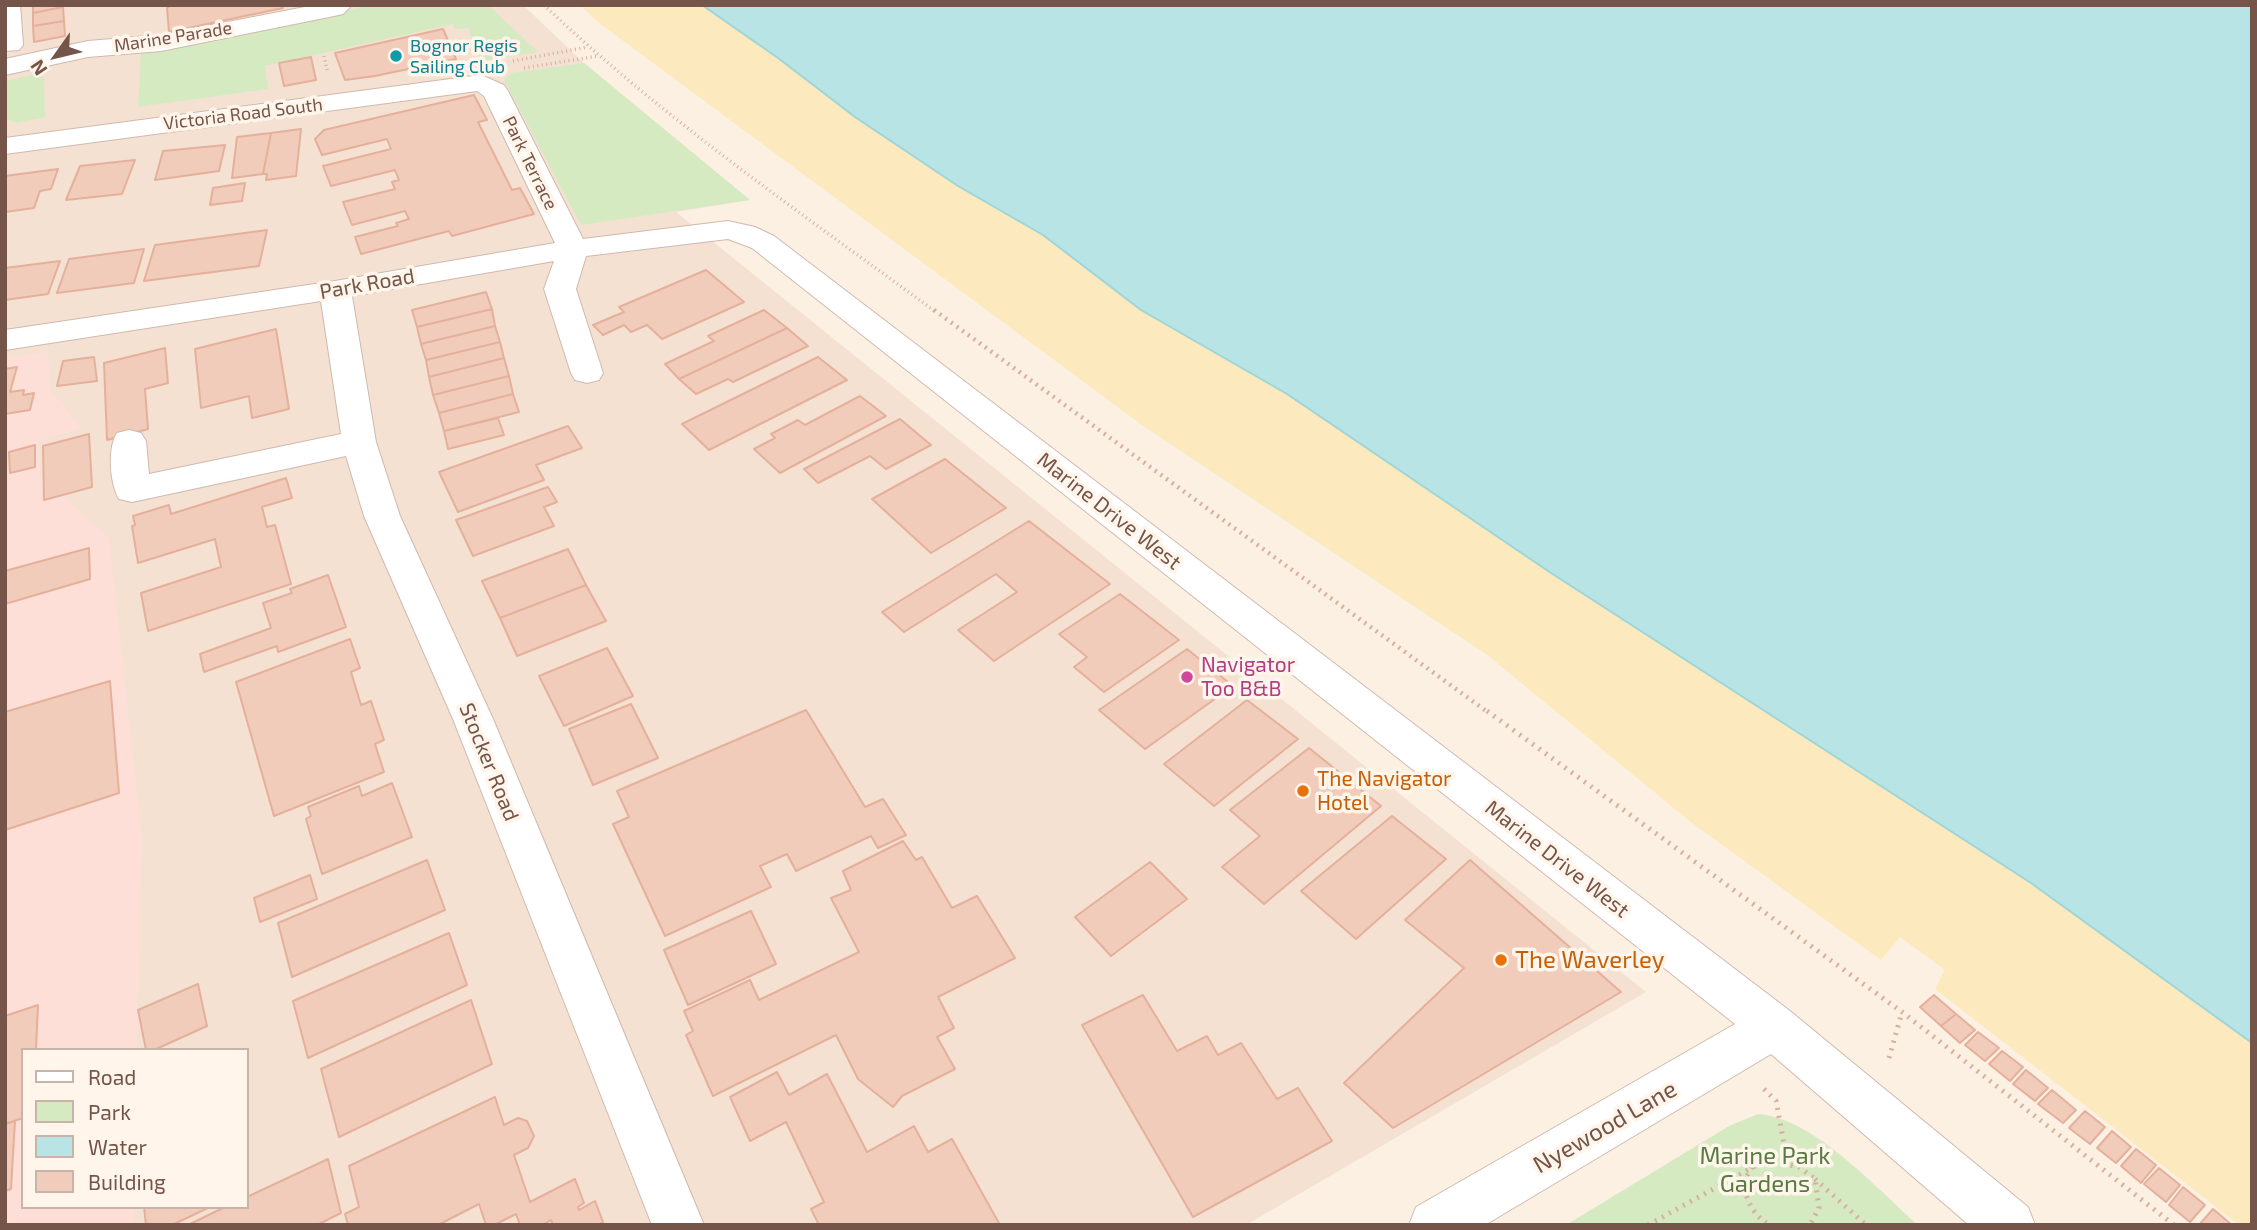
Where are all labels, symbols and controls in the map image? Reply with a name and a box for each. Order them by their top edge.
street label: Marine Parade [113,17,233,57]
north arrow [21,21,91,91]
place label: Bognor Regis Sailing Club [410,35,518,78]
marker: Bognor Regis Sailing Club [388,48,404,64]
text: N [25,56,52,80]
street label: Victoria Road South [162,94,324,134]
street label: Park Terrace [498,113,562,213]
street label: Park Road [318,263,416,305]
street label: Marine Drive West [1032,447,1186,575]
place label: Navigator Too B&B [1201,652,1295,702]
marker: Navigator Too B&B [1179,669,1195,685]
street label: Stocker Road [454,699,524,825]
place label: The Navigator Hotel [1317,766,1452,816]
marker: The Navigator Hotel [1295,783,1311,799]
street label: Marine Drive West [1480,795,1634,923]
place label: The Waverley [1515,946,1664,974]
marker: The Waverley [1493,952,1509,968]
legend [21,1048,248,1209]
text: Road [88,1064,136,1089]
street label: Nyewood Lane [1528,1074,1682,1180]
text: Park [88,1099,131,1124]
text: Water [88,1134,147,1159]
park label: Marine Park Gardens [1699,1142,1831,1198]
text: Building [88,1169,166,1194]

